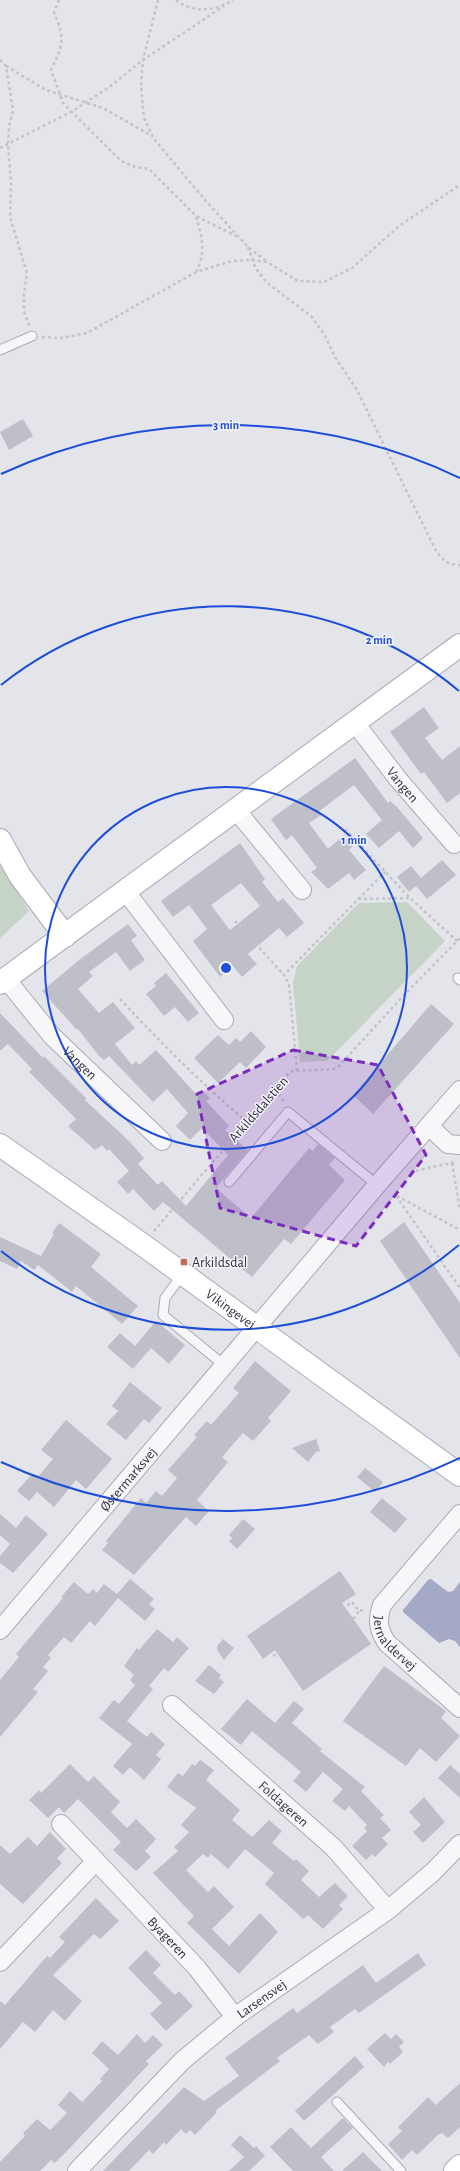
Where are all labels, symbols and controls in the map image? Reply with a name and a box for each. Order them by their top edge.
text: 3 min [213,419,239,431]
text: 2 min [366,634,392,646]
street label: Vangen [384,765,421,805]
text: 1 min [341,834,367,846]
centre of rings [219,961,233,975]
street label: Vangen [60,1044,99,1083]
street label: Arkildsdalstien [227,1074,291,1145]
place label: Arkildsdal [192,1256,247,1270]
marker: Arkildsdal [179,1257,189,1267]
street label: Vikingevej [203,1287,258,1332]
street label: Østermarksvej [97,1445,160,1514]
street label: Jernaldervej [371,1615,419,1674]
street label: Foldageren [256,1779,311,1830]
street label: Byageren [145,1915,190,1962]
street label: Larsensvej [235,1977,289,2021]

